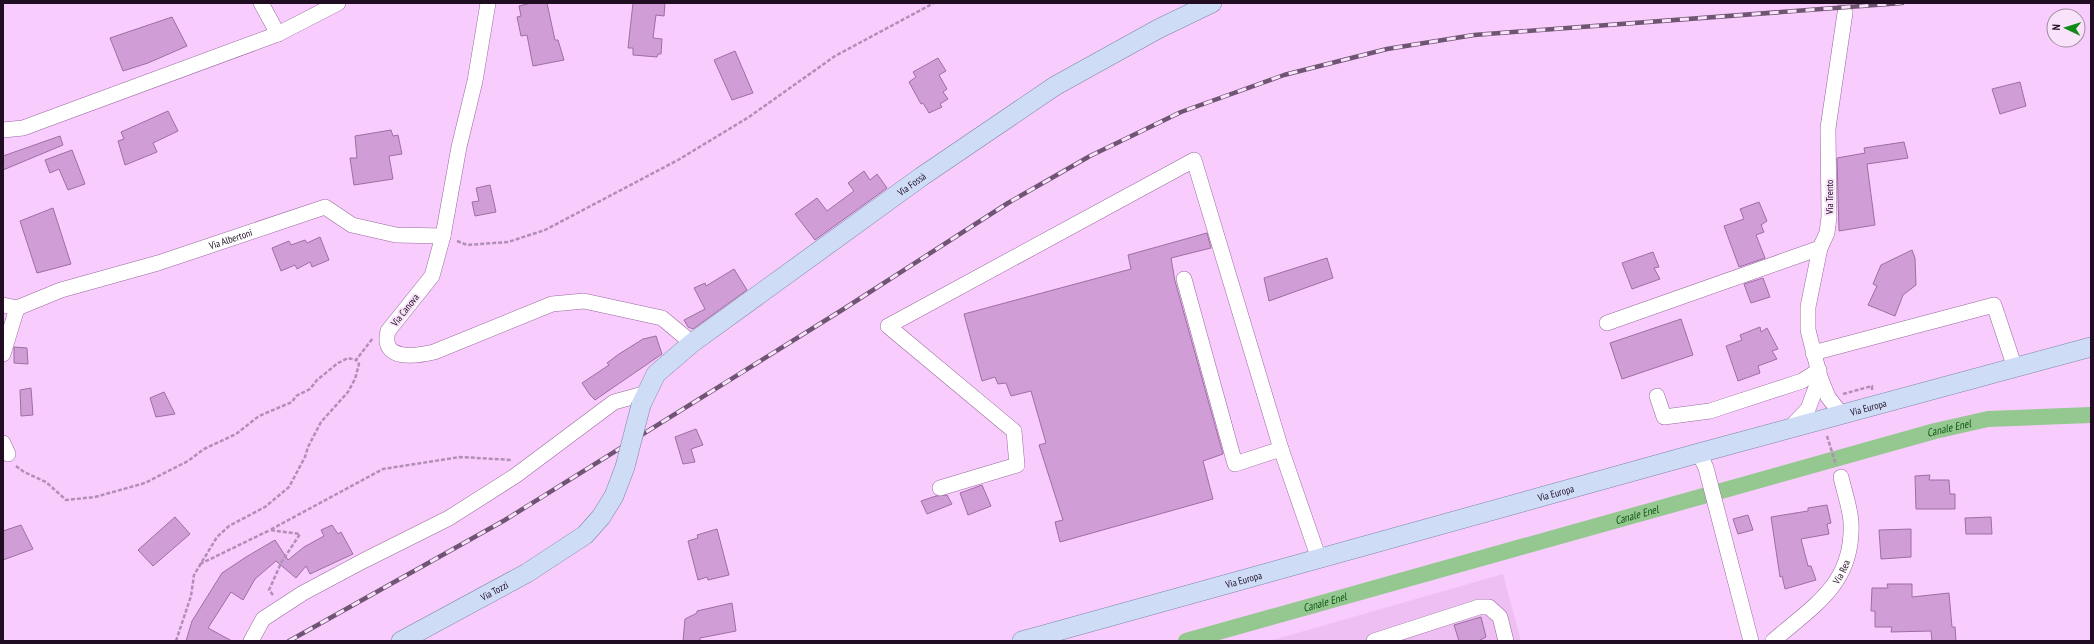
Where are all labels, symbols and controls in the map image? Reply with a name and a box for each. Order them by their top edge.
north arrow [2046,8,2086,48]
text: N [2049,24,2063,31]
street label: Via Fossà [894,169,928,199]
street label: Via Trento [1823,180,1836,215]
street label: Via Albertoni [206,225,254,252]
street label: Via Canova [388,291,422,330]
street label: Via Europa [1848,396,1888,419]
water label: Canale Enel [1925,416,1974,440]
street label: Via Europa [1535,482,1575,504]
water label: Canale Enel [1613,501,1661,527]
street label: Via Rea [1829,558,1853,587]
street label: Via Europa [1223,568,1263,591]
street label: Via Tozzi [477,578,510,604]
water label: Canale Enel [1301,589,1349,615]

